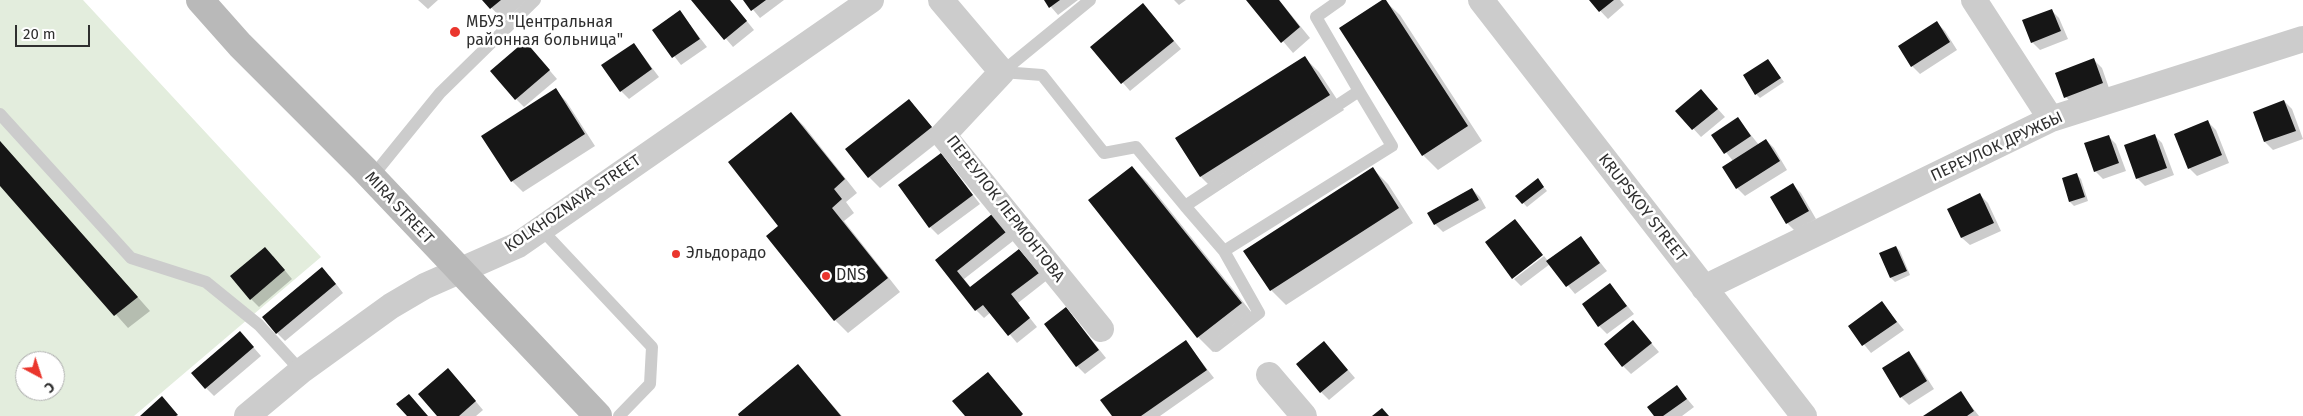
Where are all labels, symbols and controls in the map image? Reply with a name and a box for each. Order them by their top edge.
place label: МБУЗ "Центральная районная больница" [466,13,623,51]
scale bar [18,15,92,47]
text: 20 m [23,25,56,43]
marker: МБУЗ "Центральная районная больница" [448,25,462,39]
street label: ПЕРЕУЛОК ДРУЖБЫ [1928,108,2066,186]
street label: ПЕРЕУЛОК ЛЕРМОНТОВА [942,132,1068,286]
street label: KRUPSKOY STREET [1594,150,1690,266]
street label: KOLKHOZNAYA STREET [501,151,645,257]
street label: MIRA STREET [361,168,437,248]
place label: Эльдорадо [686,244,766,264]
marker: Эльдорадо [670,248,682,260]
place label: DNS [836,266,866,286]
marker: DNS [820,270,832,282]
north arrow [15,351,65,401]
text: С [41,378,58,396]

